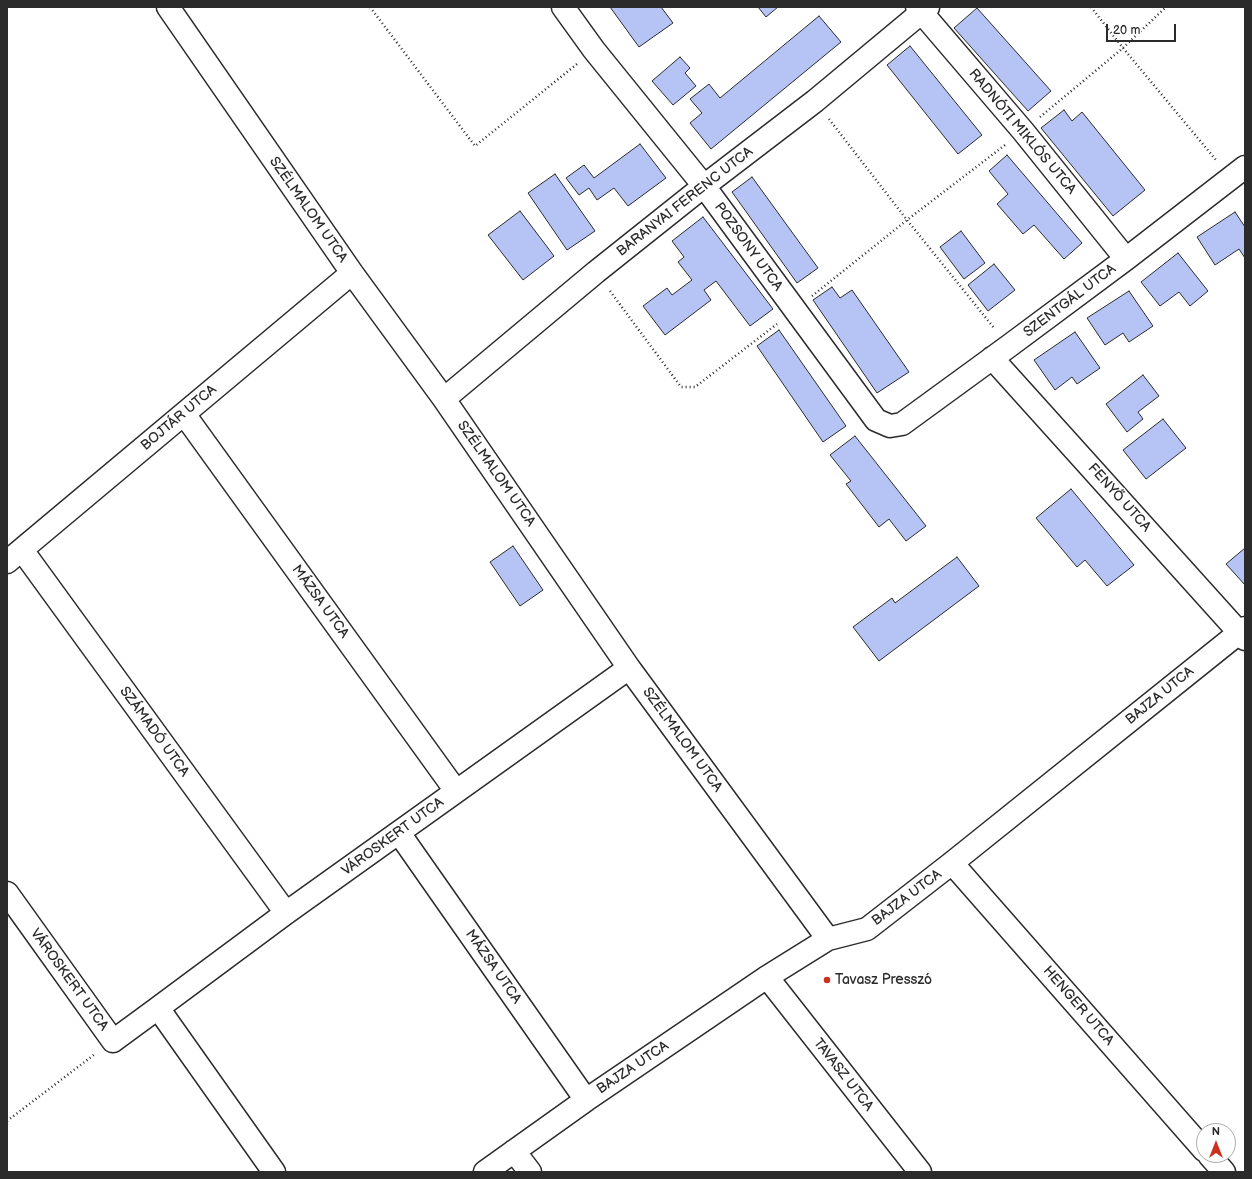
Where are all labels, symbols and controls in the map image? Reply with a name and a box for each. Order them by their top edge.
scale bar [1108,16,1178,42]
text: 20 m [1113,23,1140,38]
street label: RADNÓTI MIKLÓS UTCA [965,66,1079,198]
street label: BARANYAI FERENC UTCA [614,144,756,260]
street label: SZÉLMALOM UTCA [265,154,351,266]
street label: POZSONY UTCA [710,199,786,295]
street label: SZENTGÁL UTCA [1020,261,1120,341]
street label: BOJTÁR UTCA [138,382,220,454]
street label: SZÉLMALOM UTCA [453,418,539,530]
street label: FENYŐ UTCA [1084,460,1154,536]
street label: MÁZSA UTCA [288,562,352,642]
street label: BAJZA UTCA [1123,663,1197,729]
street label: SZÁMADÓ UTCA [116,684,192,780]
street label: SZÉLMALOM UTCA [638,684,726,796]
street label: VÁROSKERT UTCA [339,794,447,880]
street label: BAJZA UTCA [869,866,945,930]
street label: VÁROSKERT UTCA [26,926,112,1034]
street label: MÁZSA UTCA [461,927,525,1007]
street label: HENGER UTCA [1039,963,1117,1049]
place label: Tavasz Presszó [835,972,932,988]
marker: Tavasz Presszó [822,975,832,985]
street label: TAVASZ UTCA [809,1035,877,1115]
street label: BAJZA UTCA [594,1038,672,1098]
north arrow [1196,1123,1236,1163]
text: N [1212,1125,1220,1138]

